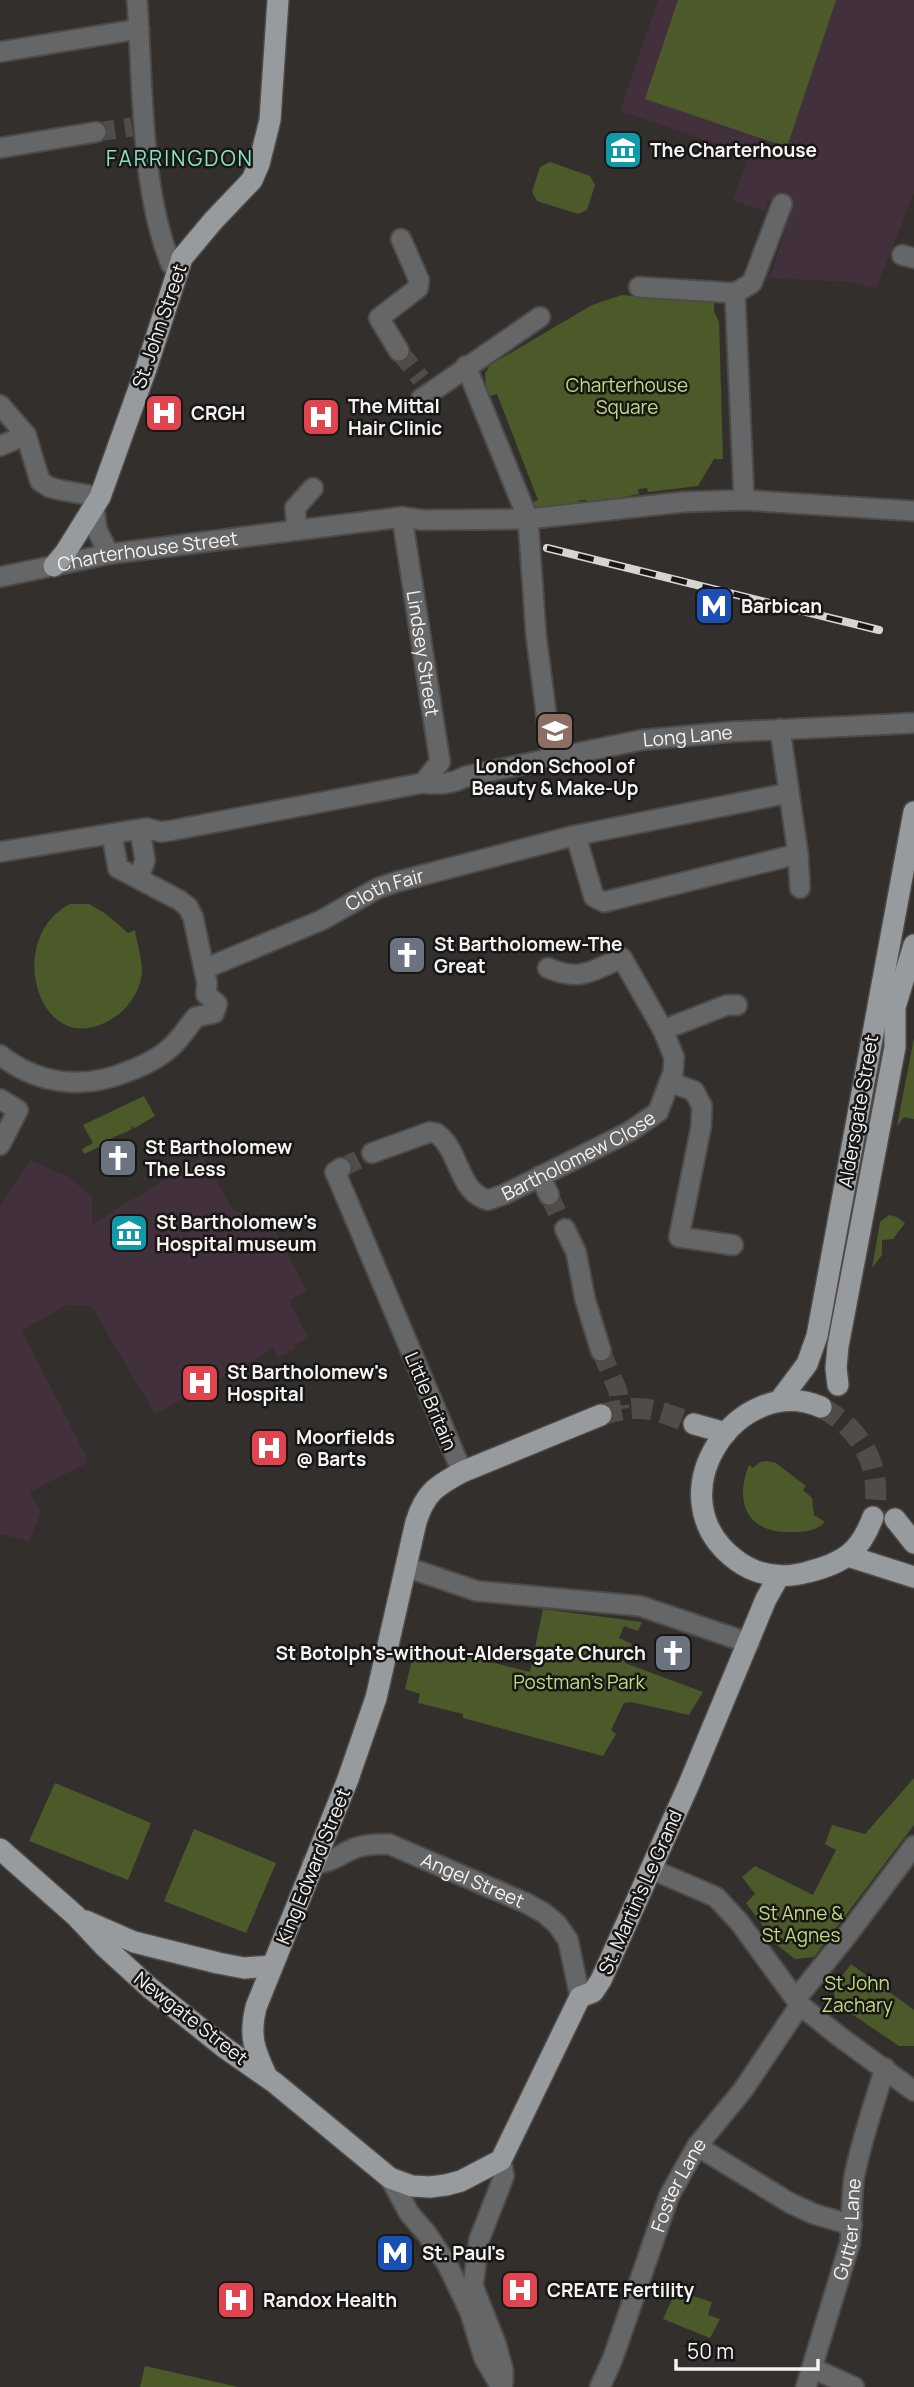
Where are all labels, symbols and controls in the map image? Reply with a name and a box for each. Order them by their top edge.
museum icon: The Charterhouse [602,129,644,171]
place label: The Charterhouse [650,137,817,163]
district label: FARRINGDON [106,144,254,172]
street label: St. John Street [126,260,192,392]
park label: Charterhouse Square [566,372,688,420]
hospital icon: CRGH [143,392,185,434]
place label: The Mittal Hair Clinic [348,393,442,441]
hospital icon: The Mittal Hair Clinic [300,396,342,438]
place label: CRGH [191,400,245,426]
street label: Charterhouse Street [55,525,239,578]
metro station icon: Barbican [693,585,735,627]
street label: Lindsey Street [401,589,446,718]
place label: Barbican [741,593,822,619]
school or university icon: London School of Beauty & Make-Up [534,710,576,752]
street label: Long Lane [642,719,734,753]
place label: London School of Beauty & Make-Up [472,753,638,801]
street label: Cloth Fair [340,862,427,917]
place label: St Bartholomew-The Great [434,931,623,979]
church icon: St Bartholomew-The Great [386,934,428,976]
street label: Aldersgate Street [832,1032,884,1190]
street label: Bartholomew Close [497,1105,661,1207]
place label: St Bartholomew The Less [145,1134,292,1182]
church icon: St Bartholomew The Less [97,1137,139,1179]
place label: St Bartholomew's Hospital museum [156,1209,317,1257]
museum icon: St Bartholomew's Hospital museum [108,1212,150,1254]
street label: Little Britain [399,1348,463,1454]
place label: St Bartholomew's Hospital [227,1359,388,1407]
hospital icon: St Bartholomew's Hospital [179,1362,221,1404]
place label: Moorfields @ Barts [296,1424,395,1472]
hospital icon: Moorfields @ Barts [248,1427,290,1469]
church icon: St Botolph's-without-Aldersgate Church [652,1632,694,1674]
place label: St Botolph's-without-Aldersgate Church [276,1640,646,1666]
park label: Postman's Park [513,1669,645,1695]
street label: King Edward Street [270,1784,356,1948]
street label: St. Martin's Le Grand [592,1805,688,1979]
street label: Angel Street [417,1846,528,1914]
park label: St Anne & St Agnes [759,1900,844,1948]
street label: Newgate Street [129,1965,253,2071]
park label: St John Zachary [821,1970,893,2018]
street label: Foster Lane [645,2132,712,2235]
street label: Gutter Lane [826,2177,867,2283]
metro station icon: St. Paul's [374,2232,416,2274]
place label: St. Paul's [422,2240,505,2266]
hospital icon: CREATE Fertility [499,2269,541,2311]
place label: CREATE Fertility [547,2277,695,2303]
hospital icon: Randox Health [215,2279,257,2321]
place label: Randox Health [263,2287,397,2313]
scale bar [676,2328,818,2372]
text: 50 m [687,2337,734,2365]

